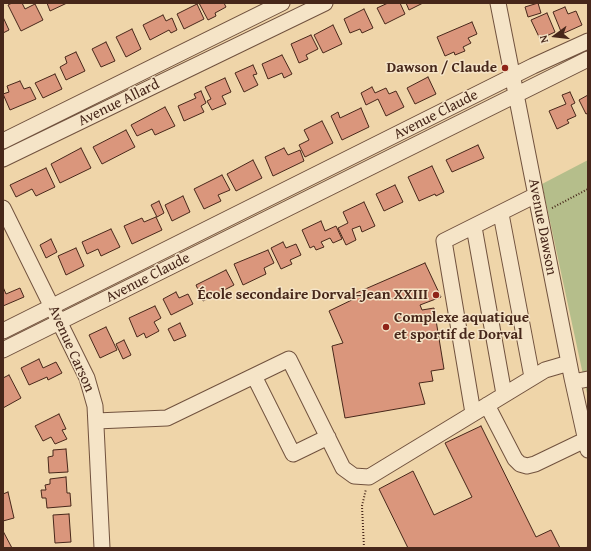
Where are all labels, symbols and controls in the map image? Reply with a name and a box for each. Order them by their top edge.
north arrow [535,16,575,56]
text: N [535,33,552,45]
place label: Dawson / Claude [386,59,497,77]
marker: Dawson / Claude [500,63,510,73]
street label: Avenue Allard [75,76,163,130]
street label: Avenue Claude [391,86,481,144]
street label: Avenue Dawson [524,177,560,277]
street label: Avenue Claude [103,249,193,307]
place label: École secondaire Dorval-Jean XXIII [197,286,428,304]
marker: École secondaire Dorval-Jean XXIII [431,290,441,300]
street label: Avenue Carson [44,303,98,395]
place label: Complexe aquatique et sportif de Dorval [394,309,529,344]
marker: Complexe aquatique et sportif de Dorval [381,322,391,332]

